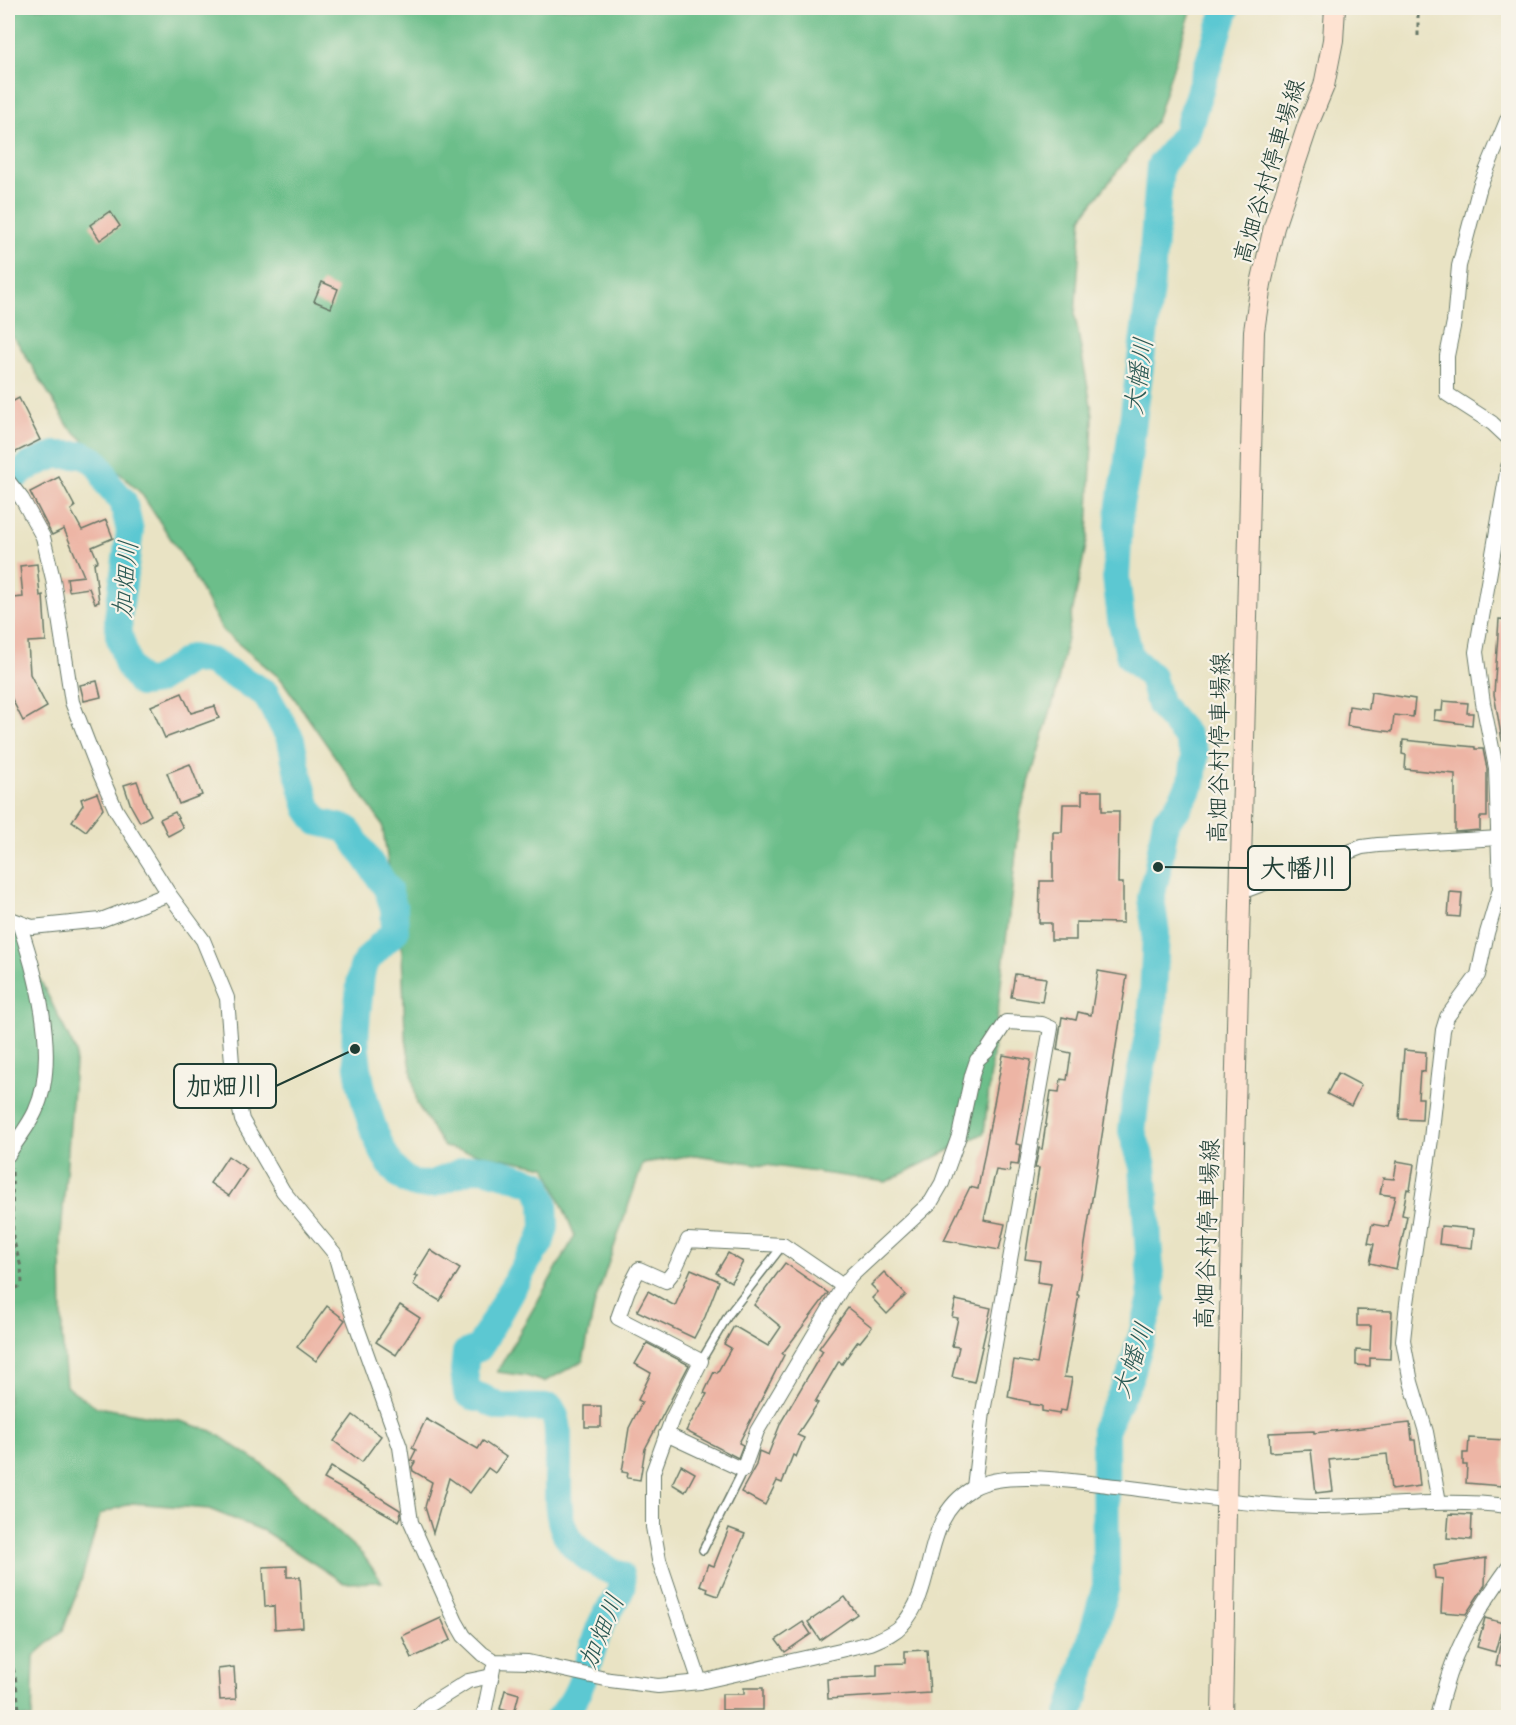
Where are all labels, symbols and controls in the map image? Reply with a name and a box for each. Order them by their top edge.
street label: 高畑谷村停車場線 [1228,75,1313,268]
water label: 大幡川 [1118,335,1162,417]
water label: 加畑川 [107,539,147,620]
street label: 高畑谷村停車場線 [1203,652,1238,844]
callout: 大幡川 [1248,846,1350,890]
text: 大幡川 [1260,853,1338,887]
callout: 加畑川 [174,1064,276,1108]
text: 加畑川 [186,1071,264,1105]
street label: 高畑谷村停車場線 [1190,1138,1227,1331]
water label: 大幡川 [1105,1318,1163,1403]
water label: 加畑川 [572,1589,634,1674]

